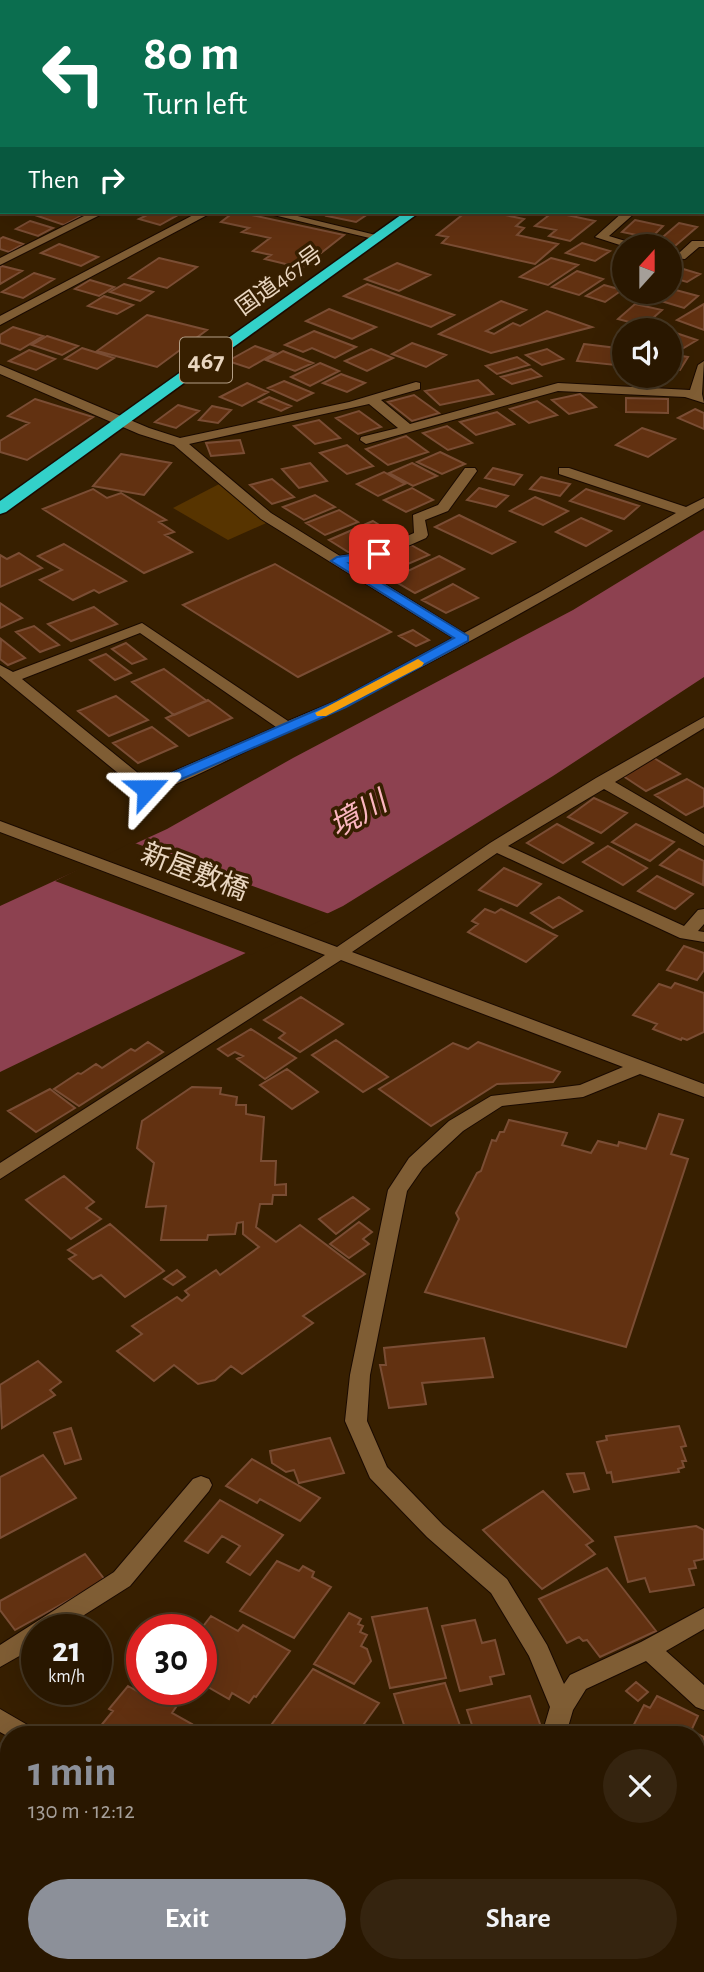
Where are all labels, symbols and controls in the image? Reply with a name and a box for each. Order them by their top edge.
icon: left [28,28,119,119]
text: 80 m [143,30,240,79]
text: Turn left [143,88,247,120]
icon: right [93,161,131,199]
text: Then [28,167,79,193]
north arrow [612,234,682,304]
map controls [612,234,682,388]
street label: 国道467号 [231,241,327,320]
button: sound [612,318,682,388]
road number: 467 [180,338,232,382]
pin [349,524,409,584]
icon: arrive [360,535,398,573]
position arrow [110,752,184,826]
water label: 境川 [324,784,395,843]
street label: 新屋敷橋 [137,838,252,906]
speed limit sign: 30 [126,1614,217,1705]
text: 21 [52,1633,81,1668]
text: km/h [48,1668,85,1686]
button: close [603,1749,677,1823]
text: 1 min [28,1751,117,1793]
text: 130 m · 12:12 [28,1800,135,1823]
button: Exit [28,1879,346,1959]
button: Share [360,1879,677,1959]

